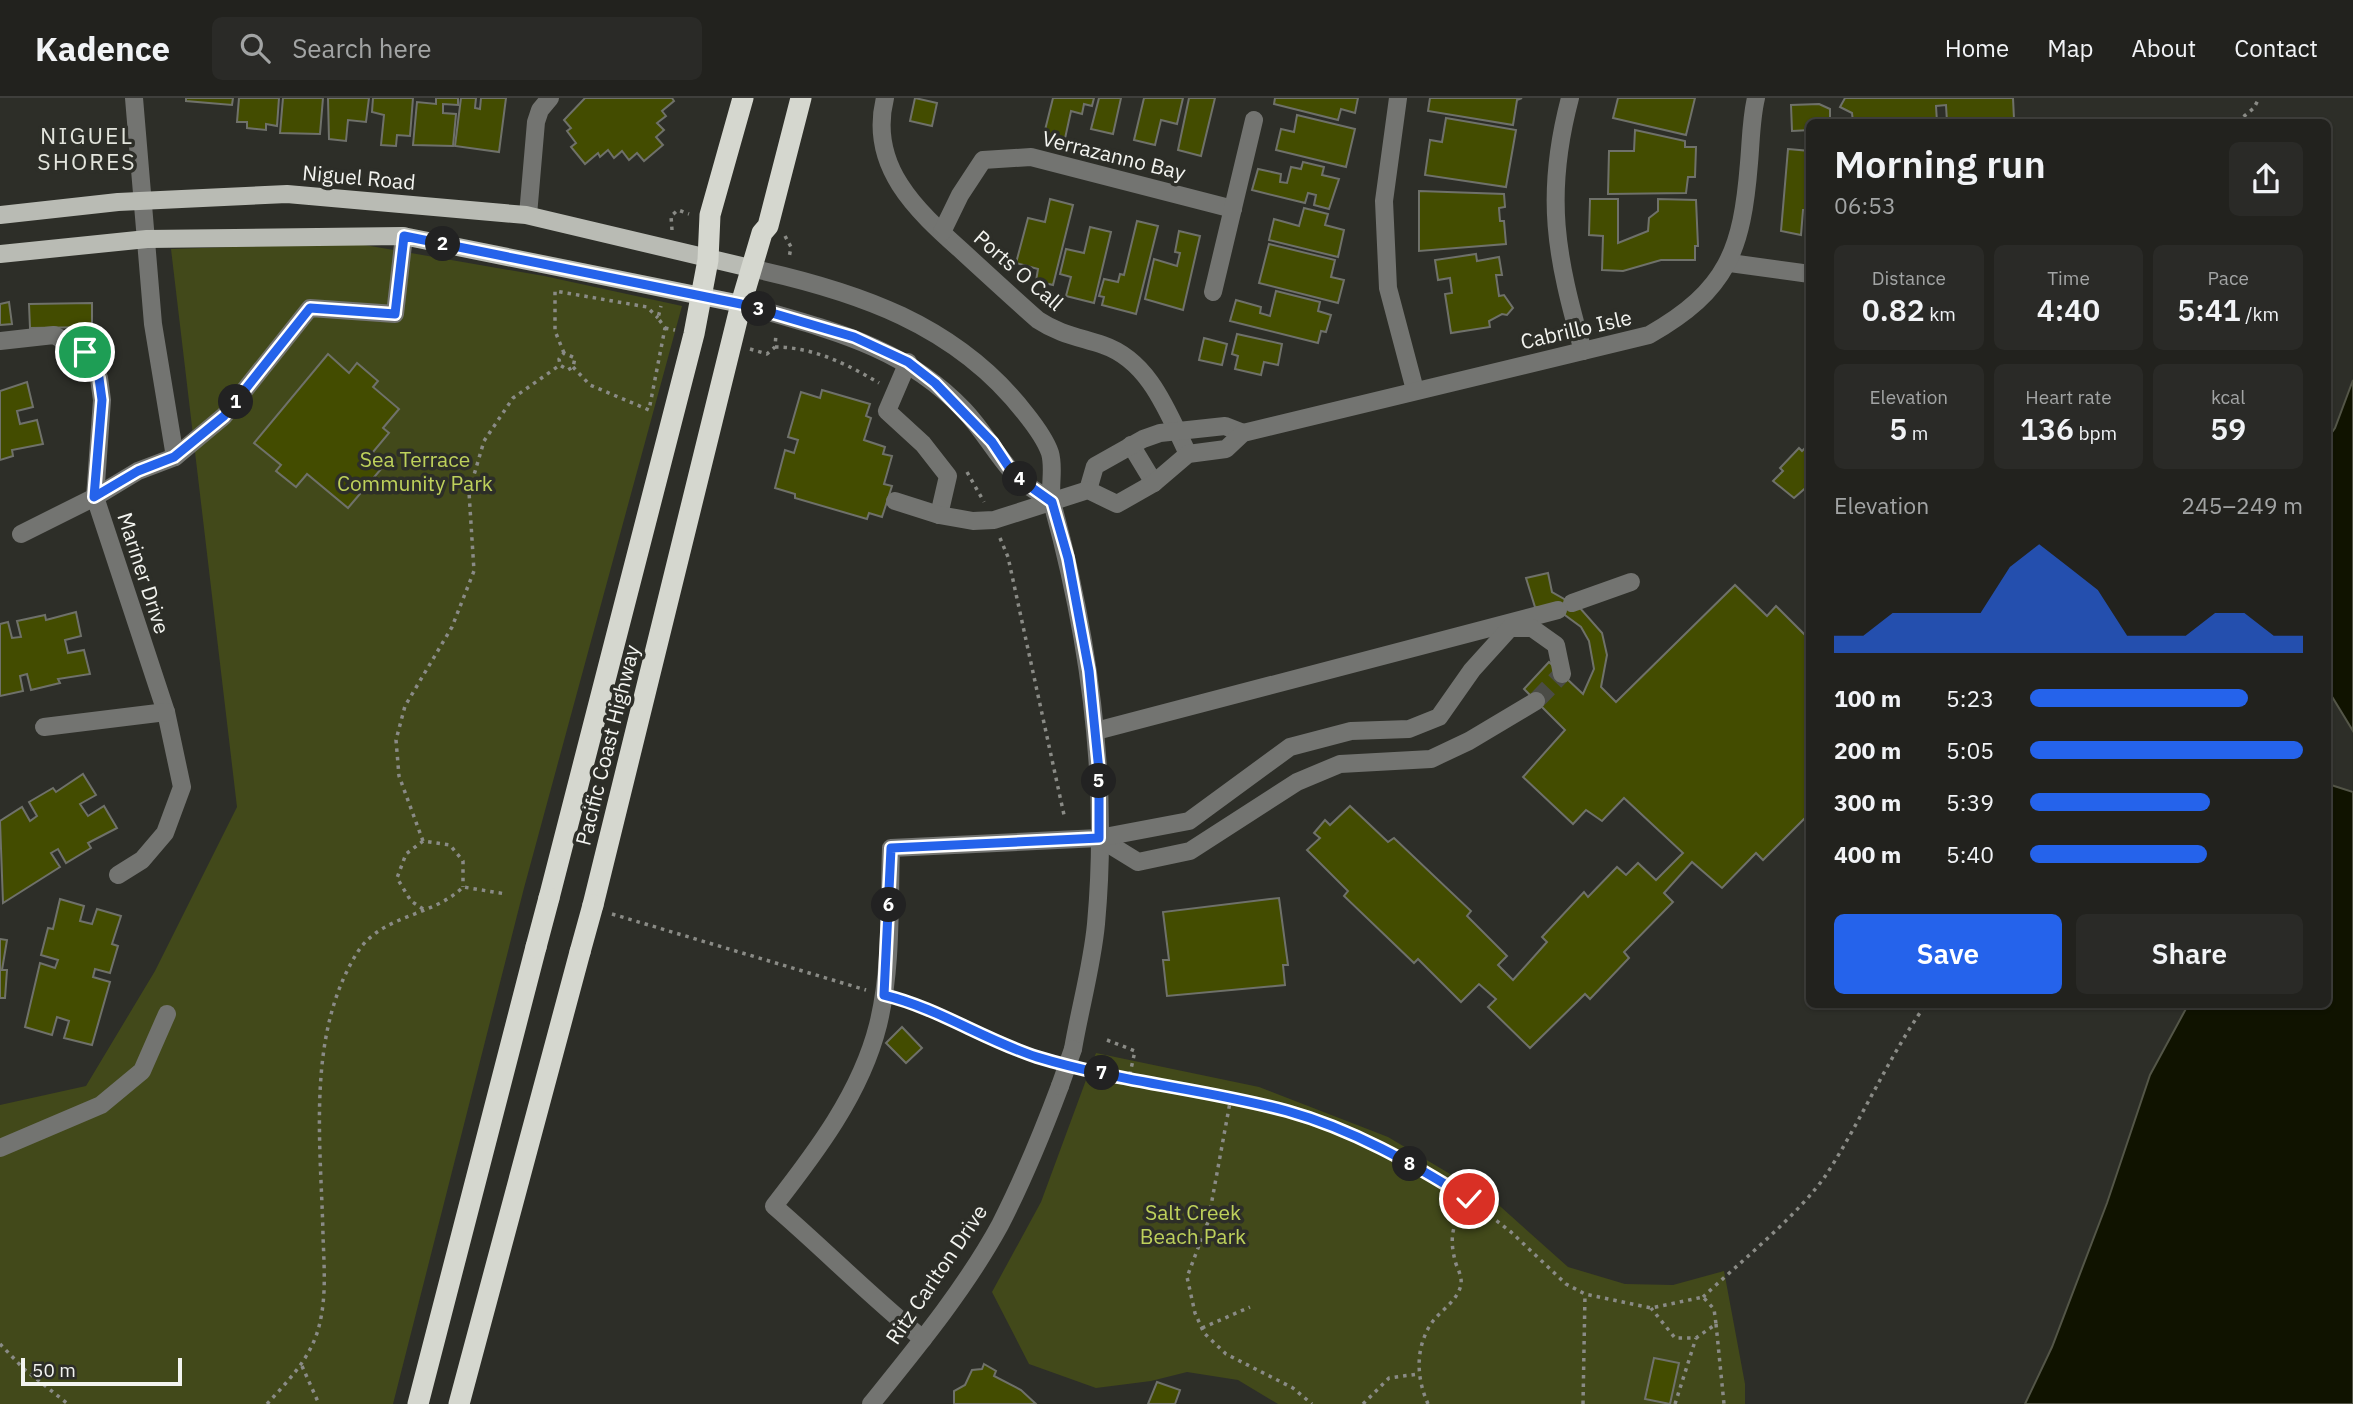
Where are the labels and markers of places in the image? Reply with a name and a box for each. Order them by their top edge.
pin: 2 [426,226,460,262]
pin: 3 [742,292,776,326]
pin [55,322,115,382]
pin: 1 [218,384,254,420]
pin: 4 [1002,462,1038,496]
pin: 5 [1082,764,1116,798]
pin: 6 [872,888,906,922]
pin: 7 [1084,1056,1120,1090]
pin: 8 [1392,1146,1428,1182]
pin [1439,1169,1499,1229]

